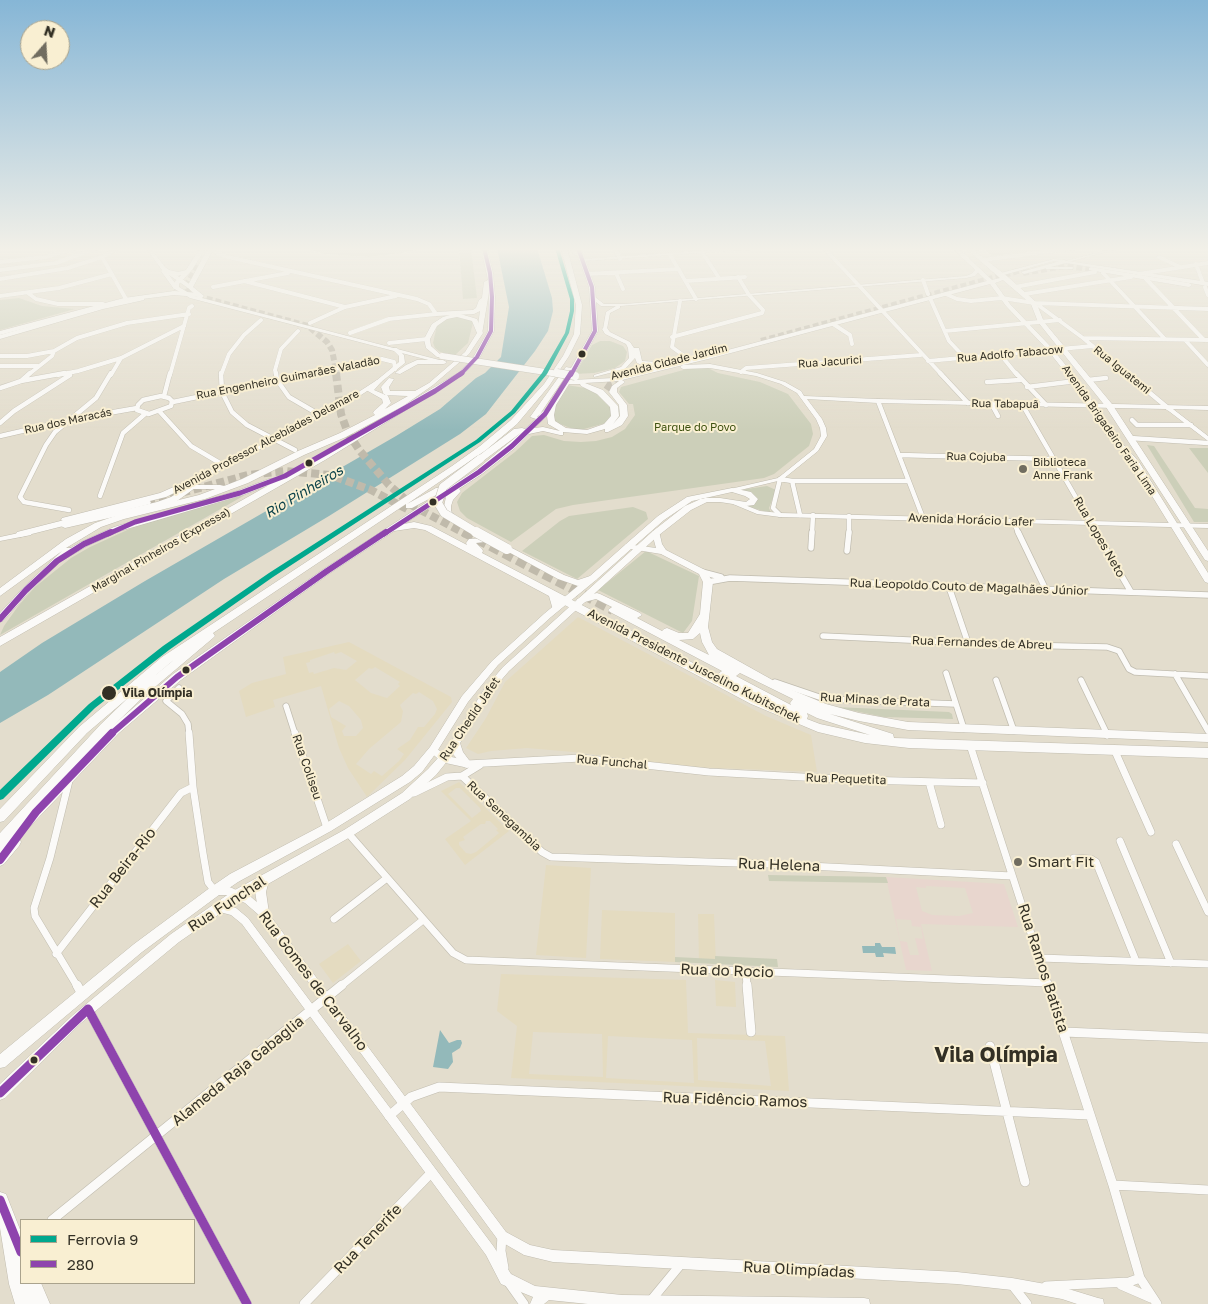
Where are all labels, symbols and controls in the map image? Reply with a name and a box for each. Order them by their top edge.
north arrow [20,20,70,70]
text: N [42,22,58,41]
street label: Avenida Cidade Jardim [609,341,729,383]
street label: Rua Adolfo Tabacow [956,343,1064,365]
street label: Rua Iguatemi [1091,343,1153,397]
unlabelled marker [577,349,587,359]
street label: Rua Jacurici [798,353,862,371]
street label: Rua Engenheiro Guimarães Valadão [195,354,381,402]
street label: Avenida Brigadeiro Faria Lima [1059,362,1159,498]
street label: Avenida Professor Alcebíades Delamare [171,387,361,497]
street label: Rua Tabapuã [971,397,1039,411]
street label: Rua dos Maracás [23,405,113,437]
park label: Parque do Povo [654,421,736,435]
street label: Rua Cojuba [946,450,1006,464]
place label: Biblioteca Anne Frank [1033,456,1093,482]
unlabelled marker [304,458,314,468]
water label: Rio Pinheiros [262,462,346,522]
marker: Biblioteca Anne Frank [1017,463,1029,475]
street label: Rua Lopes Neto [1070,494,1128,580]
unlabelled marker [428,497,438,507]
street label: Marginal Pinheiros (Expressa) [89,505,233,595]
street label: Avenida Horácio Lafer [908,511,1034,529]
street label: Rua Leopoldo Couto de Magalhães Júnior [849,576,1089,598]
street label: Avenida Presidente Juscelino Kubitschek [585,606,803,726]
street label: Rua Fernandes de Abreu [912,633,1052,653]
unlabelled marker [181,665,191,675]
street label: Rua Chedid Jafet [437,674,503,764]
marker: Vila Olímpia [100,684,118,702]
place label: Vila Olímpia [122,686,192,700]
street label: Rua Minas de Prata [820,690,930,710]
street label: Rua Coliseu [289,733,325,801]
street label: Rua Funchal [576,752,648,772]
street label: Rua Pequetita [805,770,887,788]
street label: Rua Senegambia [464,778,544,854]
street label: Rua Beira-Rio [86,824,160,912]
place label: Smart Fit [1028,853,1094,871]
street label: Rua Helena [738,855,820,875]
marker: Smart Fit [1012,856,1024,868]
street label: Rua Funchal [185,872,269,936]
street label: Rua Ramos Batista [1014,901,1072,1035]
street label: Rua Gomes de Carvalho [254,907,372,1055]
street label: Rua do Rocio [680,960,774,982]
street label: Alameda Raja Gabaglia [168,1012,308,1130]
district label: Vila Olímpia [934,1042,1058,1068]
unlabelled marker [29,1055,39,1065]
street label: Rua Fidêncio Ramos [662,1088,808,1112]
street label: Rua Tenerife [330,1200,406,1278]
legend [20,1219,195,1284]
text: Ferrovia 9 [67,1230,138,1248]
text: 280 [67,1255,94,1273]
street label: Rua Olimpíadas [743,1258,855,1282]

